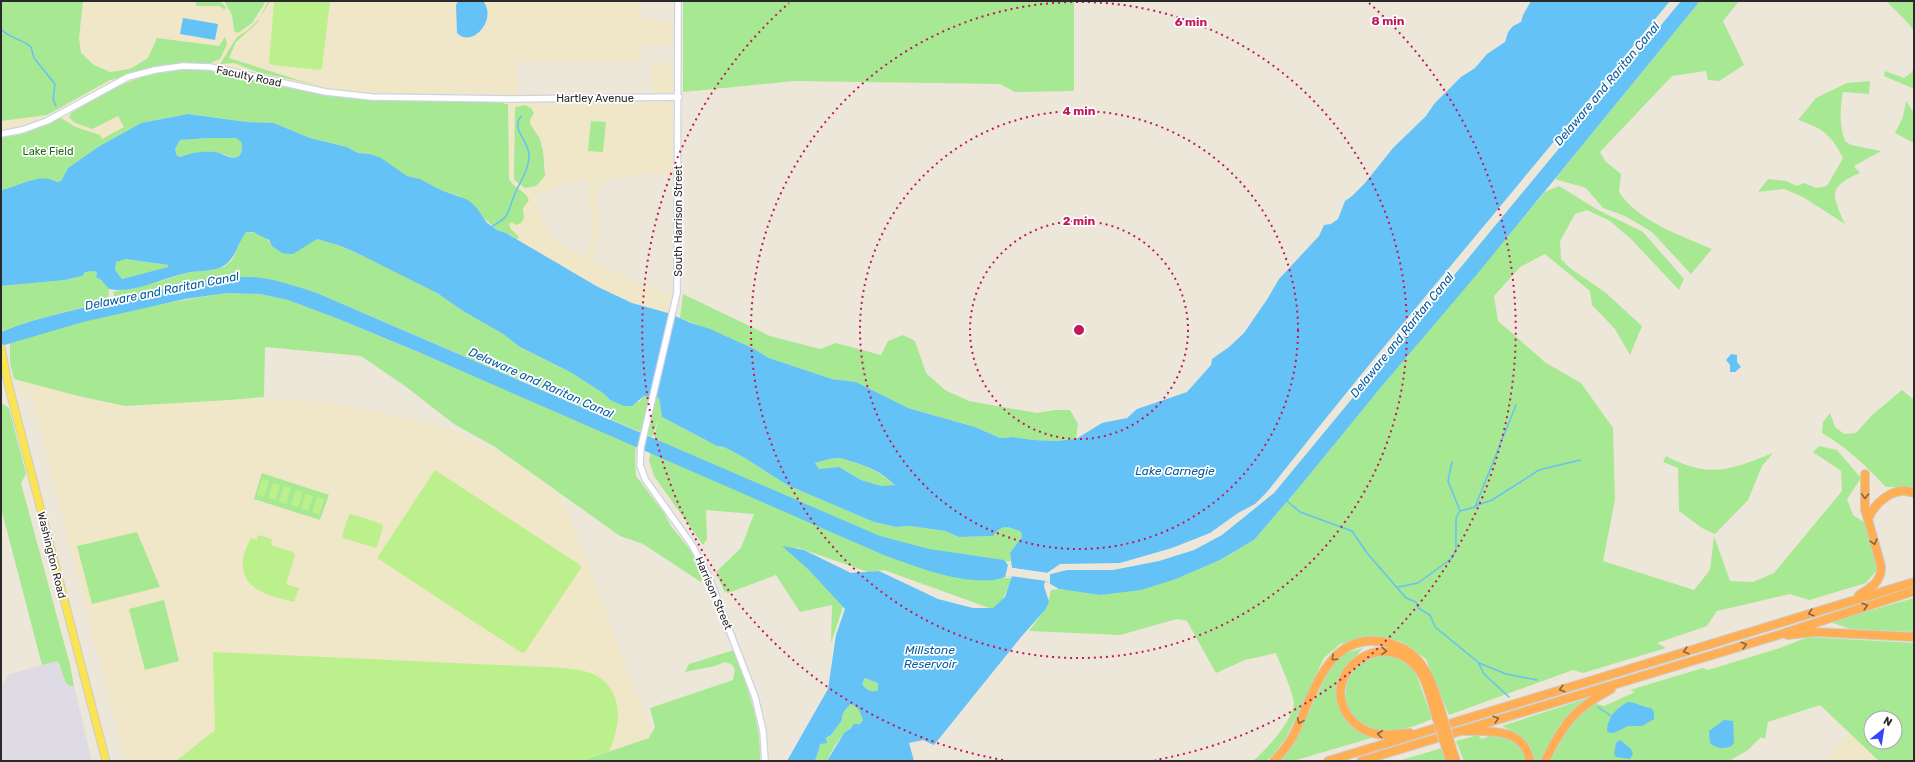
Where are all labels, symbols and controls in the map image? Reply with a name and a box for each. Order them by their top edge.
text: 8 min [1372,14,1405,28]
text: 6 min [1175,15,1208,29]
water label: Delaware and Raritan Canal [1551,19,1663,149]
street label: Faculty Road [215,63,283,90]
street label: Hartley Avenue [556,92,634,105]
text: 4 min [1063,104,1096,118]
park label: Lake Field [23,145,74,158]
street label: South Harrison Street [672,165,685,277]
text: 2 min [1063,214,1096,228]
water label: Delaware and Raritan Canal [84,269,241,313]
water label: Delaware and Raritan Canal [1347,269,1457,400]
centre of rings [1072,323,1086,337]
water label: Delaware and Raritan Canal [467,345,616,422]
water label: Lake Carnegie [1135,464,1215,478]
one-way arrow [1861,493,1870,499]
street label: Washington Road [34,510,69,600]
one-way arrow [1869,538,1878,545]
street label: Harrison Street [692,555,735,632]
one-way arrow [1862,602,1869,611]
one-way arrow [1807,608,1814,617]
one-way arrow [1741,641,1748,650]
water label: Millstone Reservoir [904,643,957,671]
one-way arrow [1683,646,1690,655]
one-way arrow [1381,647,1387,656]
one-way arrow [1331,653,1339,661]
one-way arrow [1559,684,1566,693]
north arrow [1863,710,1903,750]
text: N [1881,714,1894,729]
one-way arrow [1492,715,1499,724]
one-way arrow [1297,717,1305,724]
one-way arrow [1377,730,1383,739]

